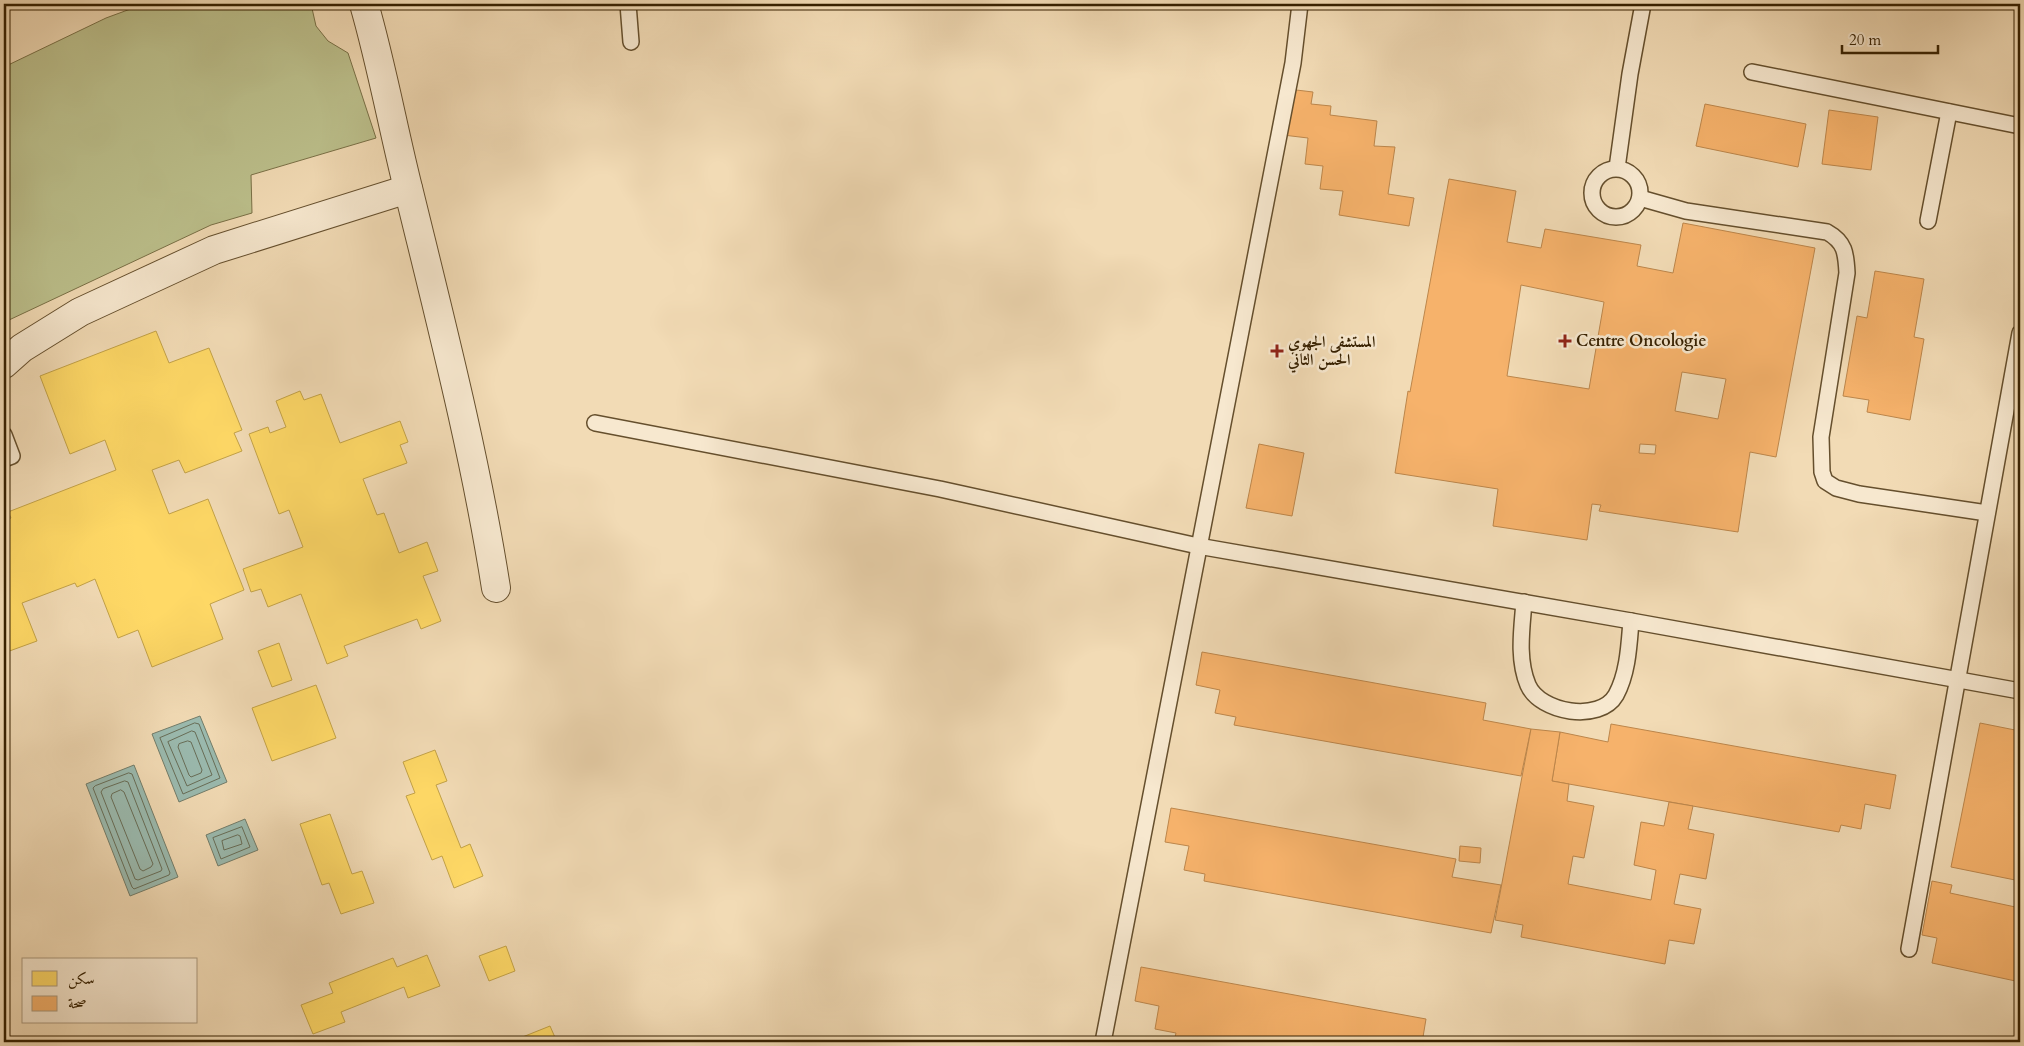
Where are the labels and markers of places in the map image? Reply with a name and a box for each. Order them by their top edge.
place label: Centre Oncologie [1576,330,1706,352]
place label: المستشفى الجهوي الحسن الثاني [1287,331,1376,373]
marker: Centre Oncologie [1558,334,1572,348]
marker: المستشفى الجهوي الحسن الثاني [1270,344,1284,358]

